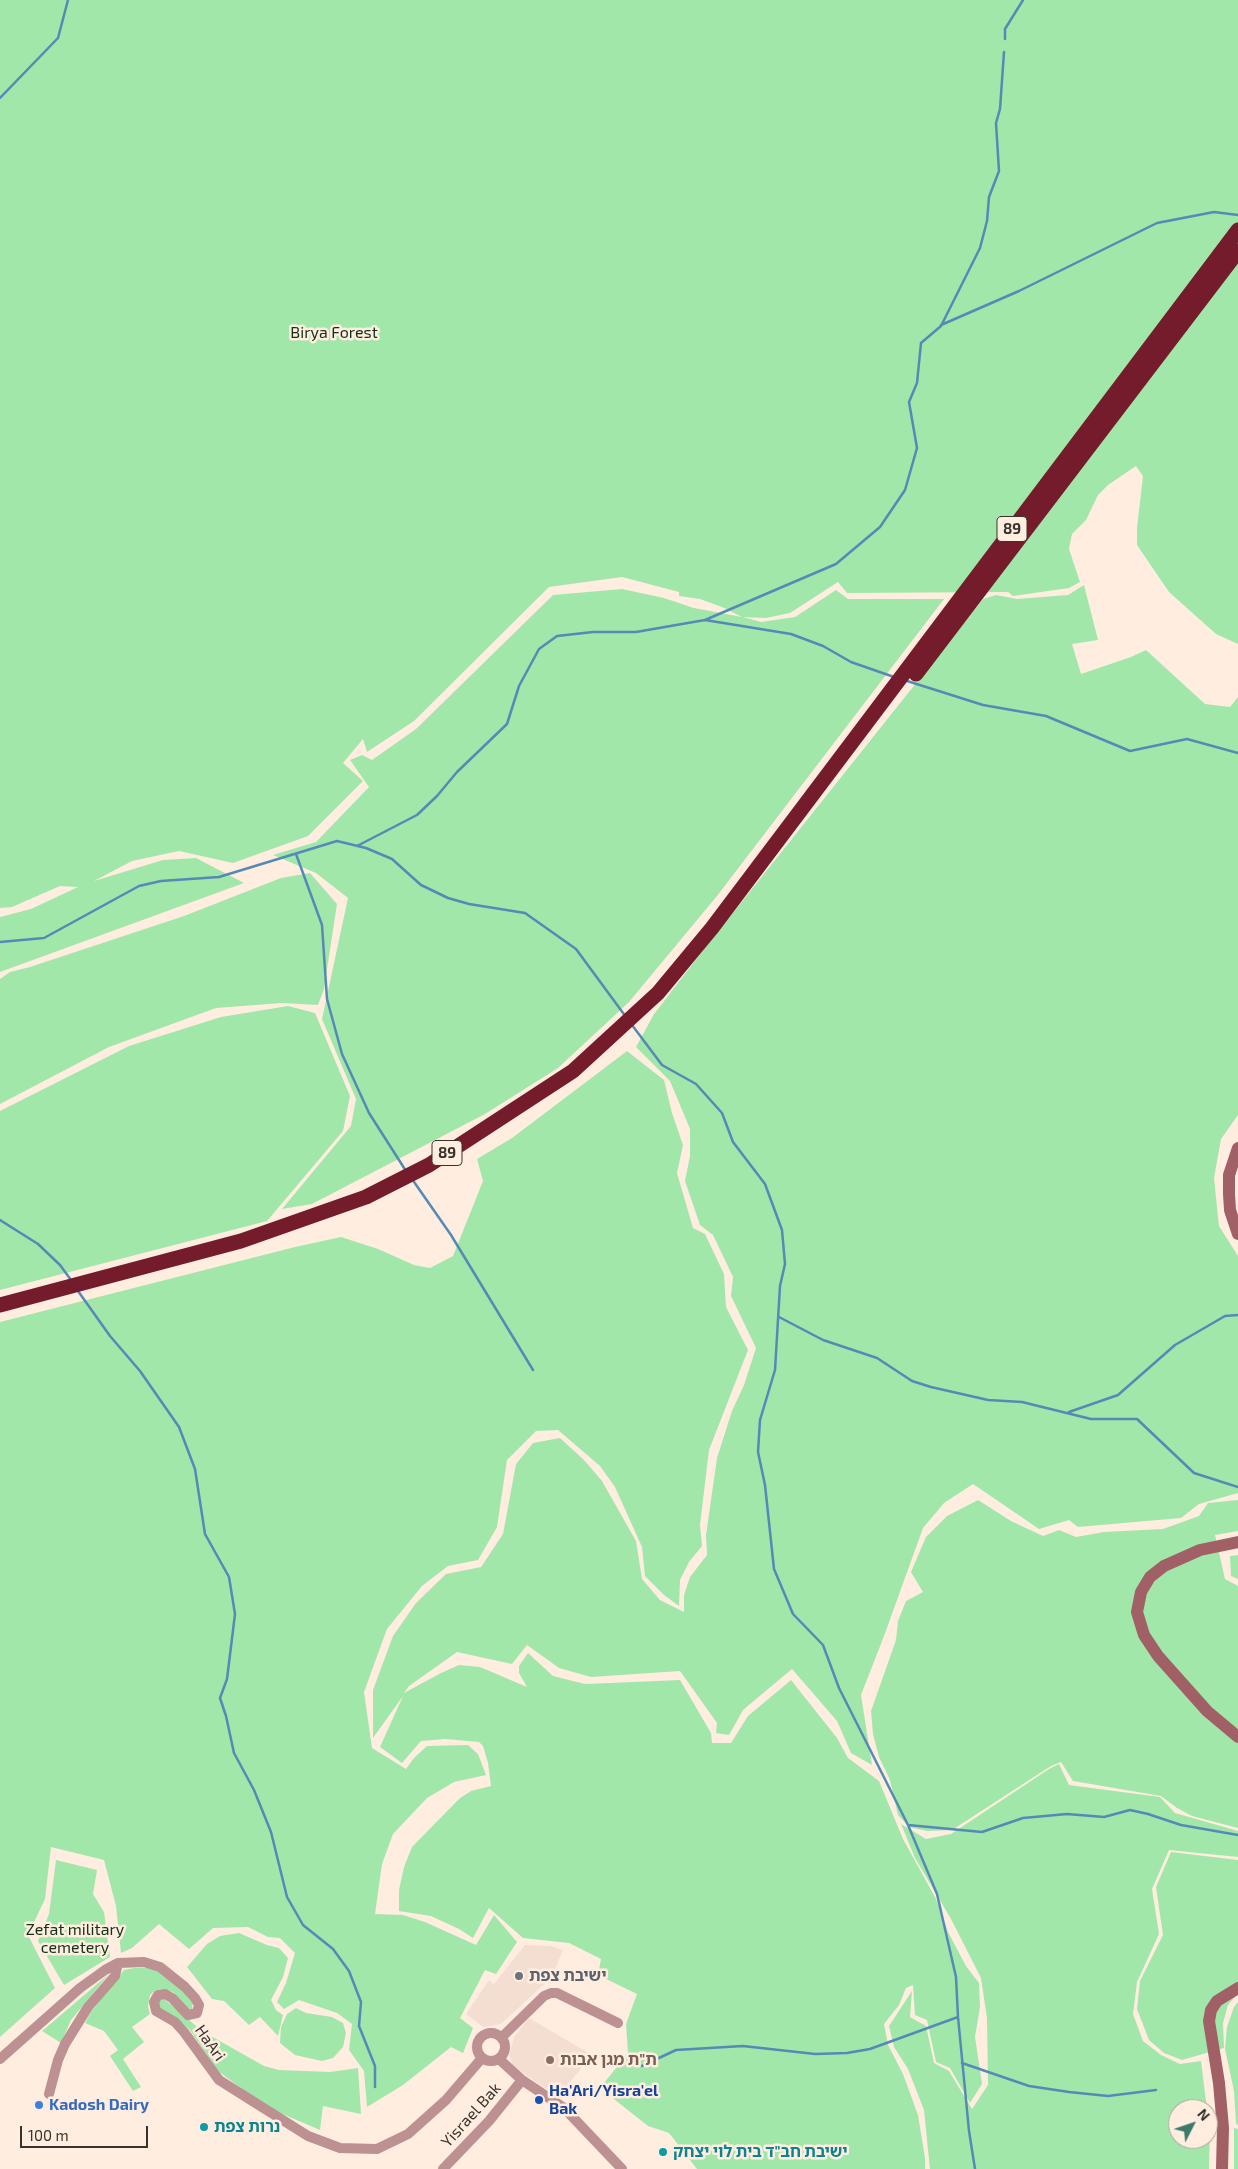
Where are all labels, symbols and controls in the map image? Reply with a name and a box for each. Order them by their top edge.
park label: Birya Forest [290,323,378,343]
road number: 89 [997,516,1027,542]
road number: 89 [432,1140,462,1166]
park label: Zefat military cemetery [26,1920,124,1958]
place label: ישיבת צפת [529,1966,606,1986]
marker: ישיבת צפת [513,1970,525,1982]
street label: HaAri [191,2021,229,2065]
place label: ת"ת מגן אבות [560,2050,657,2070]
marker: ת"ת מגן אבות [544,2054,556,2066]
street label: Yisrael Bak [437,2079,505,2151]
place label: Ha'Ari/Yisra'el Bak [549,2081,658,2119]
marker: Ha'Ari/Yisra'el Bak [533,2094,545,2106]
place label: Kadosh Dairy [49,2095,149,2115]
marker: Kadosh Dairy [33,2099,45,2111]
north arrow [1168,2099,1218,2149]
text: N [1194,2105,1214,2124]
scale bar [22,2116,150,2148]
place label: נרות צפת [214,2117,280,2137]
marker: נרות צפת [198,2121,210,2133]
text: 100 m [28,2126,69,2144]
place label: ישיבת חב"ד בית לוי יצחק [673,2142,848,2162]
marker: ישיבת חב"ד בית לוי יצחק [657,2146,669,2158]

